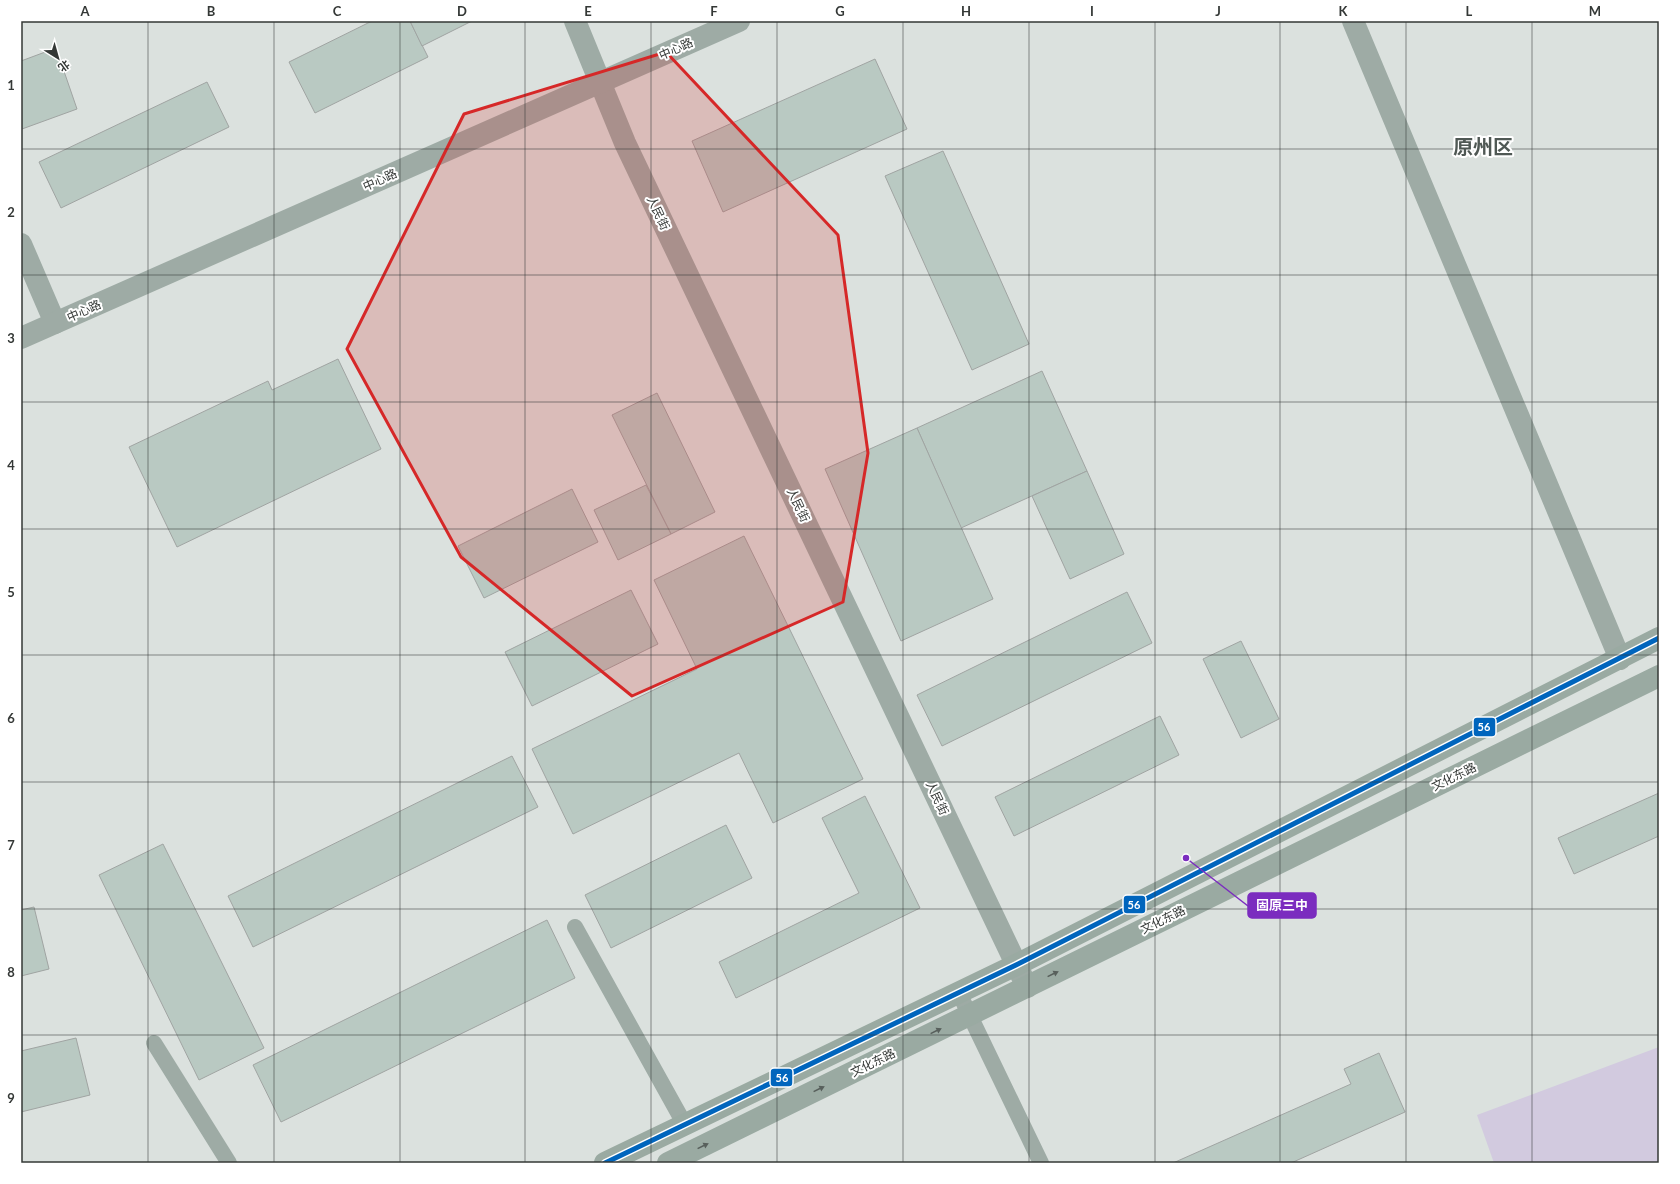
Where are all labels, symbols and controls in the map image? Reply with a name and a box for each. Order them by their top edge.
text: A [79,3,90,19]
text: B [207,3,216,19]
text: C [333,3,342,19]
text: D [457,3,467,19]
text: E [584,3,592,19]
text: F [710,3,718,19]
text: G [835,3,845,19]
text: H [961,3,971,19]
text: I [1090,3,1094,19]
text: J [1215,3,1221,19]
text: K [1339,3,1349,19]
text: L [1466,3,1473,19]
text: M [1589,3,1601,19]
street label: 中心路 [656,34,695,63]
north arrow [38,38,78,78]
text: 北 [56,58,73,75]
text: 1 [7,77,15,93]
district label: 原州区 [1453,134,1513,158]
street label: 中心路 [360,165,399,194]
street label: 人民街 [644,193,673,232]
text: 2 [7,204,15,220]
street label: 中心路 [64,296,103,325]
text: 3 [7,330,15,346]
text: 4 [7,457,15,473]
street label: 人民街 [784,485,813,524]
text: 5 [7,584,15,600]
text: 6 [7,710,15,726]
line badge: 56 [1473,717,1496,737]
text: 56 [1478,720,1491,733]
street label: 文化东路 [1429,759,1479,794]
street label: 人民街 [923,778,952,817]
text: 7 [7,837,15,853]
callout: 固原三中 [1248,893,1316,918]
line badge: 56 [1123,895,1146,914]
text: 固原三中 [1256,897,1308,913]
text: 56 [1128,898,1141,911]
street label: 文化东路 [1138,902,1188,937]
text: 8 [7,964,15,980]
one-way arrow [1047,971,1059,977]
one-way arrow [931,1028,942,1034]
street label: 文化东路 [848,1045,898,1080]
line badge: 56 [770,1068,793,1087]
text: 56 [776,1071,789,1084]
one-way arrow [814,1086,825,1092]
text: 9 [7,1090,15,1106]
one-way arrow [697,1143,708,1149]

